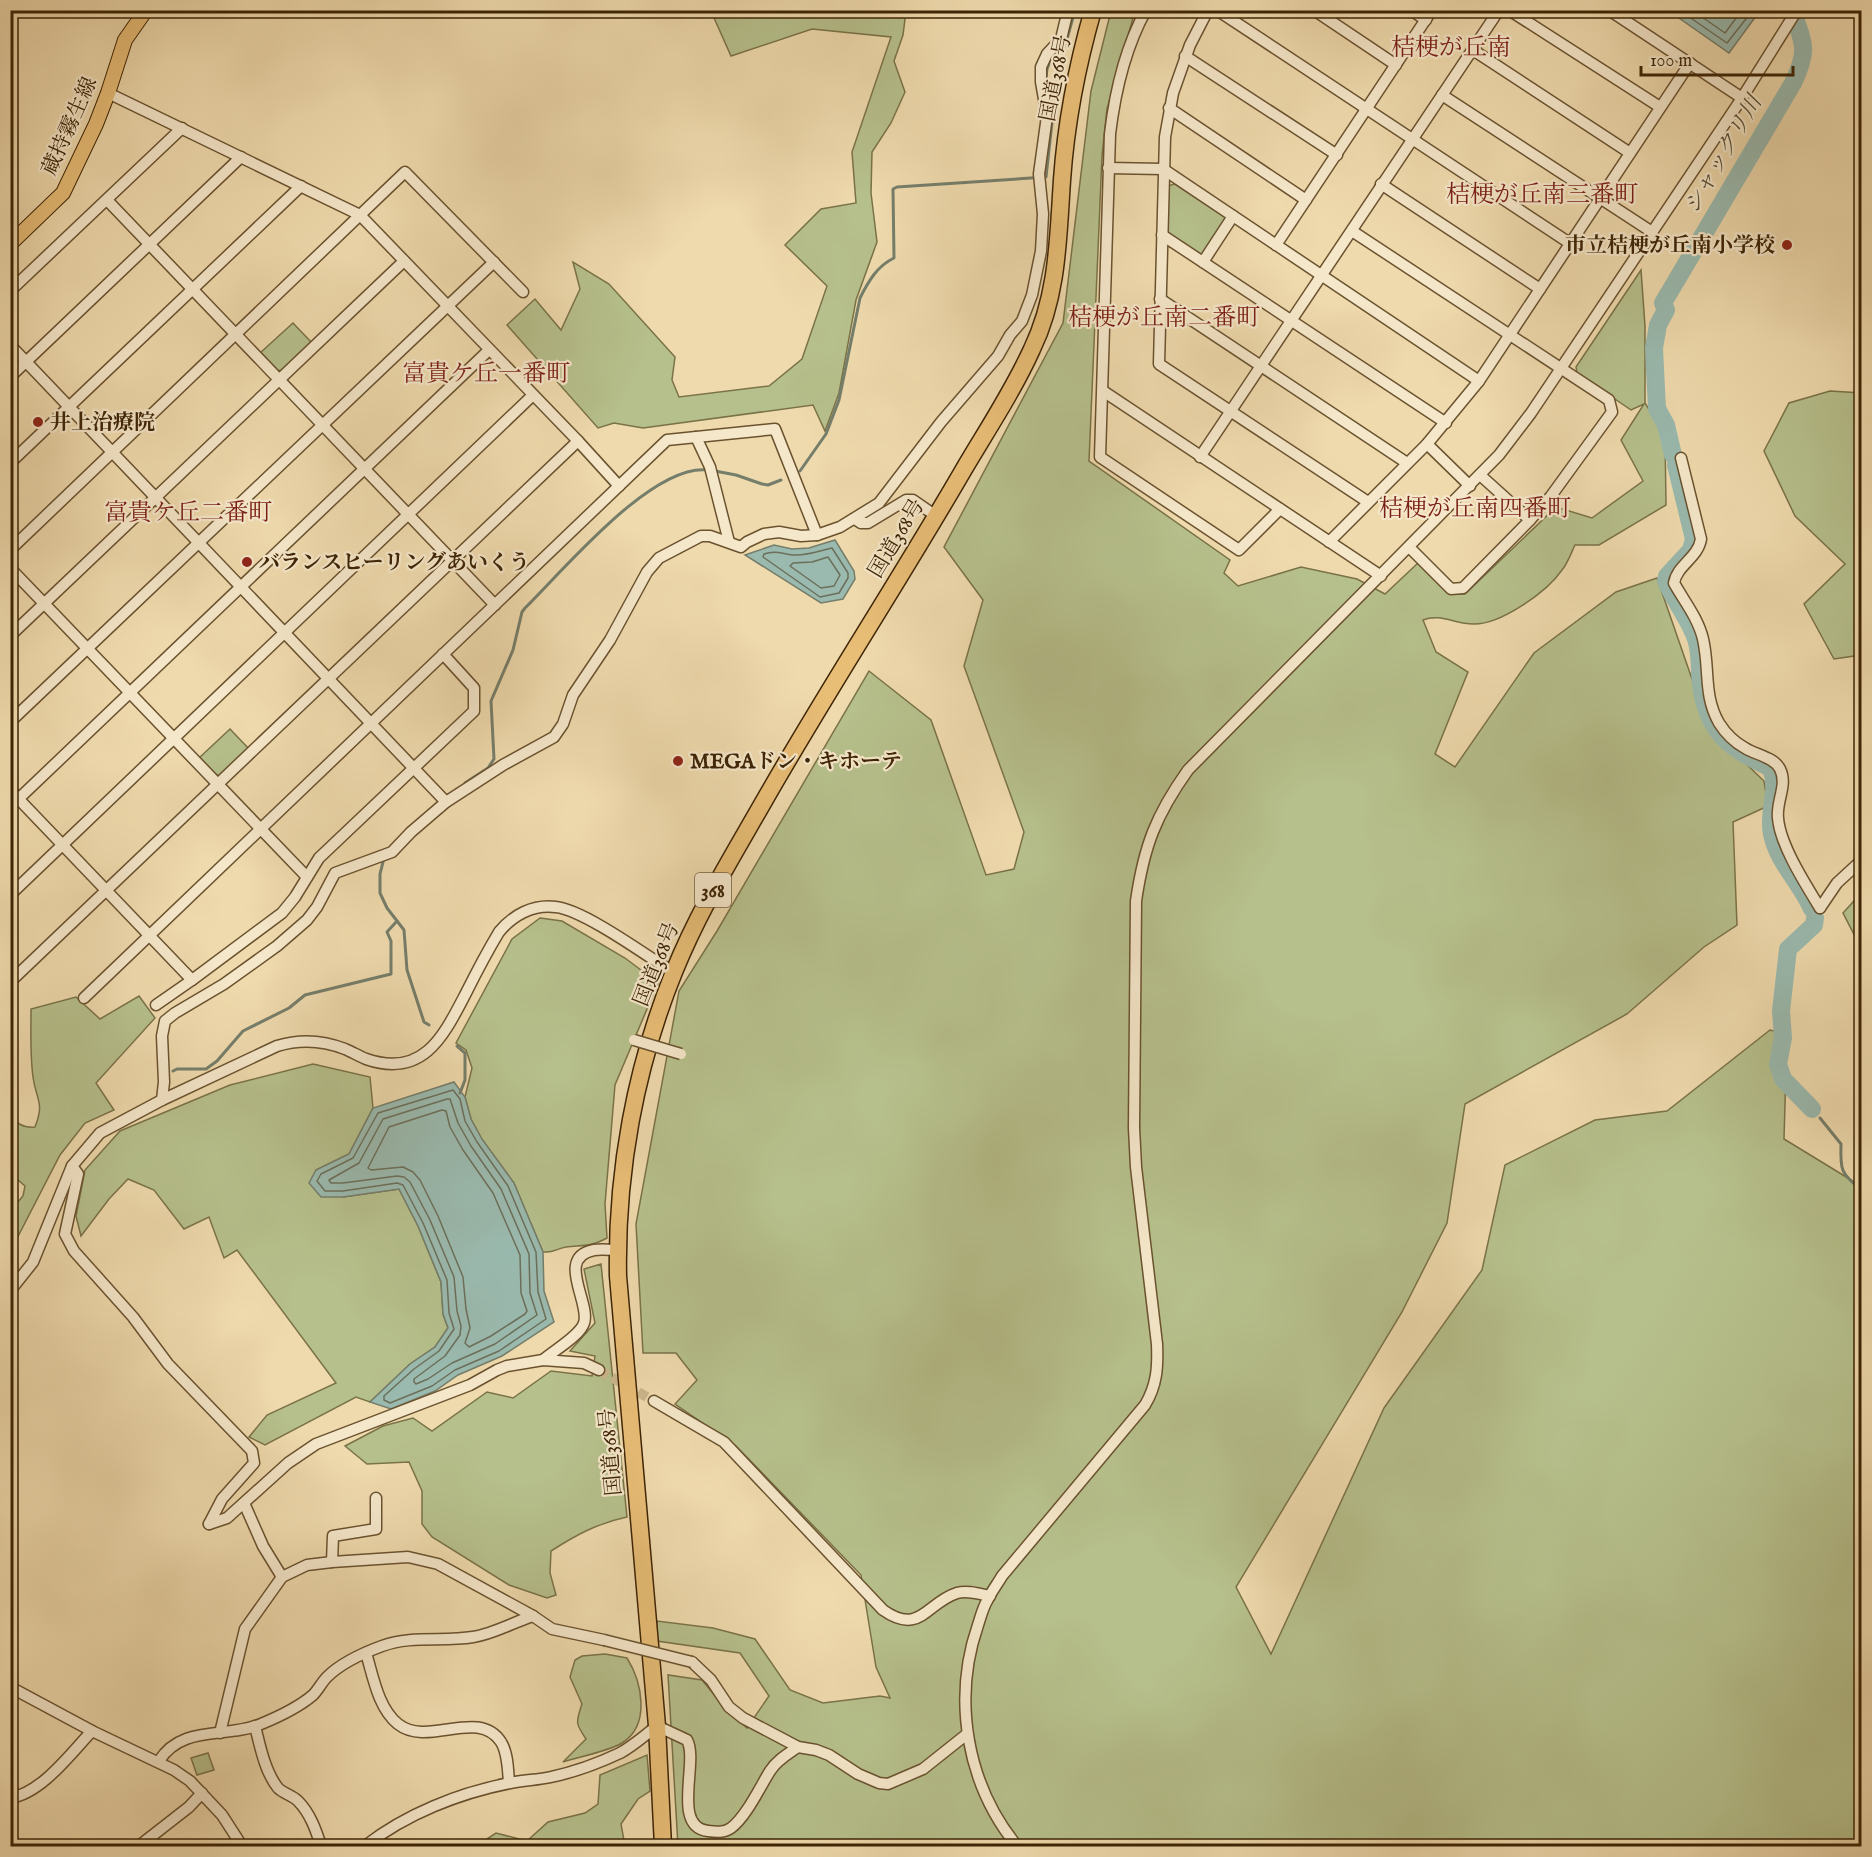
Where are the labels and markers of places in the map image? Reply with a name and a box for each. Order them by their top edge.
place label: 市立桔梗が丘南小学校 [1565,233,1775,260]
marker: 市立桔梗が丘南小学校 [1780,238,1794,252]
place label: 井上治療院 [50,410,155,437]
marker: 井上治療院 [31,415,45,429]
place label: バランスヒーリングあいくう [259,550,530,577]
marker: バランスヒーリングあいくう [240,555,254,569]
place label: MEGAドン・キホーテ [690,749,902,776]
marker: MEGAドン・キホーテ [671,754,685,768]

